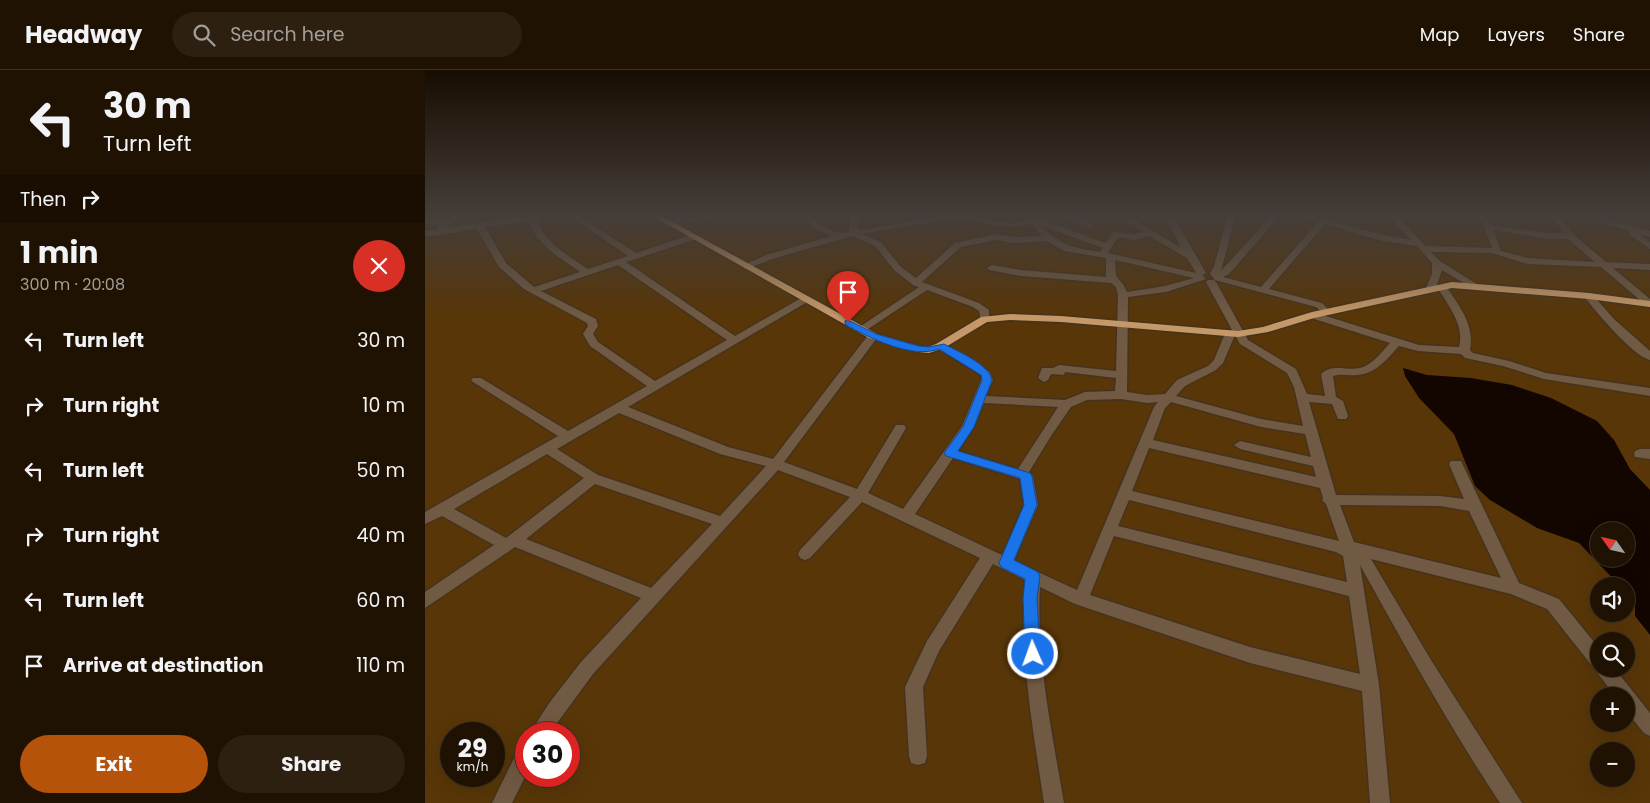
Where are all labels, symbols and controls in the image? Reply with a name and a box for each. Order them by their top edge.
search box [172,12,522,57]
text: Headway [25,18,142,51]
icon: search [190,21,218,49]
text: Search here [230,21,345,48]
text: Map [1420,22,1460,47]
text: Layers [1488,22,1545,47]
text: Share [1573,22,1625,47]
text: 30 m [103,81,191,130]
icon: left [20,90,85,155]
text: Turn left [103,128,191,159]
icon: right [76,185,104,213]
text: Then [20,186,66,213]
text: 1 min [20,231,98,274]
button: close [353,240,405,292]
pin [827,271,869,322]
text: 300 m · 20:08 [20,273,125,296]
icon: arrive [834,278,862,306]
icon: left [20,327,48,355]
text: Turn left [63,327,144,354]
text: 30 m [357,327,405,354]
icon: right [20,392,48,420]
text: Turn right [63,392,159,419]
text: 10 m [362,392,405,419]
icon: left [20,457,48,485]
text: Turn left [63,457,144,484]
text: 50 m [356,457,405,484]
icon: right [20,522,48,550]
text: Turn right [63,522,159,549]
text: 40 m [356,522,405,549]
north arrow [1590,522,1635,568]
map controls [1590,522,1635,787]
button: sound [1590,577,1635,622]
icon: left [20,587,48,615]
text: Turn left [63,587,144,614]
text: 60 m [356,587,405,614]
position arrow [1006,627,1058,679]
button: search [1590,632,1635,677]
icon: arrive [20,652,48,680]
text: Arrive at destination [63,652,264,679]
text: 110 m [356,652,405,679]
button: + [1590,687,1635,732]
speed limit sign: 30 [515,722,580,787]
text: 29 [458,731,487,766]
button: Exit [20,735,208,793]
button: Share [218,735,405,793]
button: − [1590,742,1635,787]
text: km/h [457,758,488,775]

